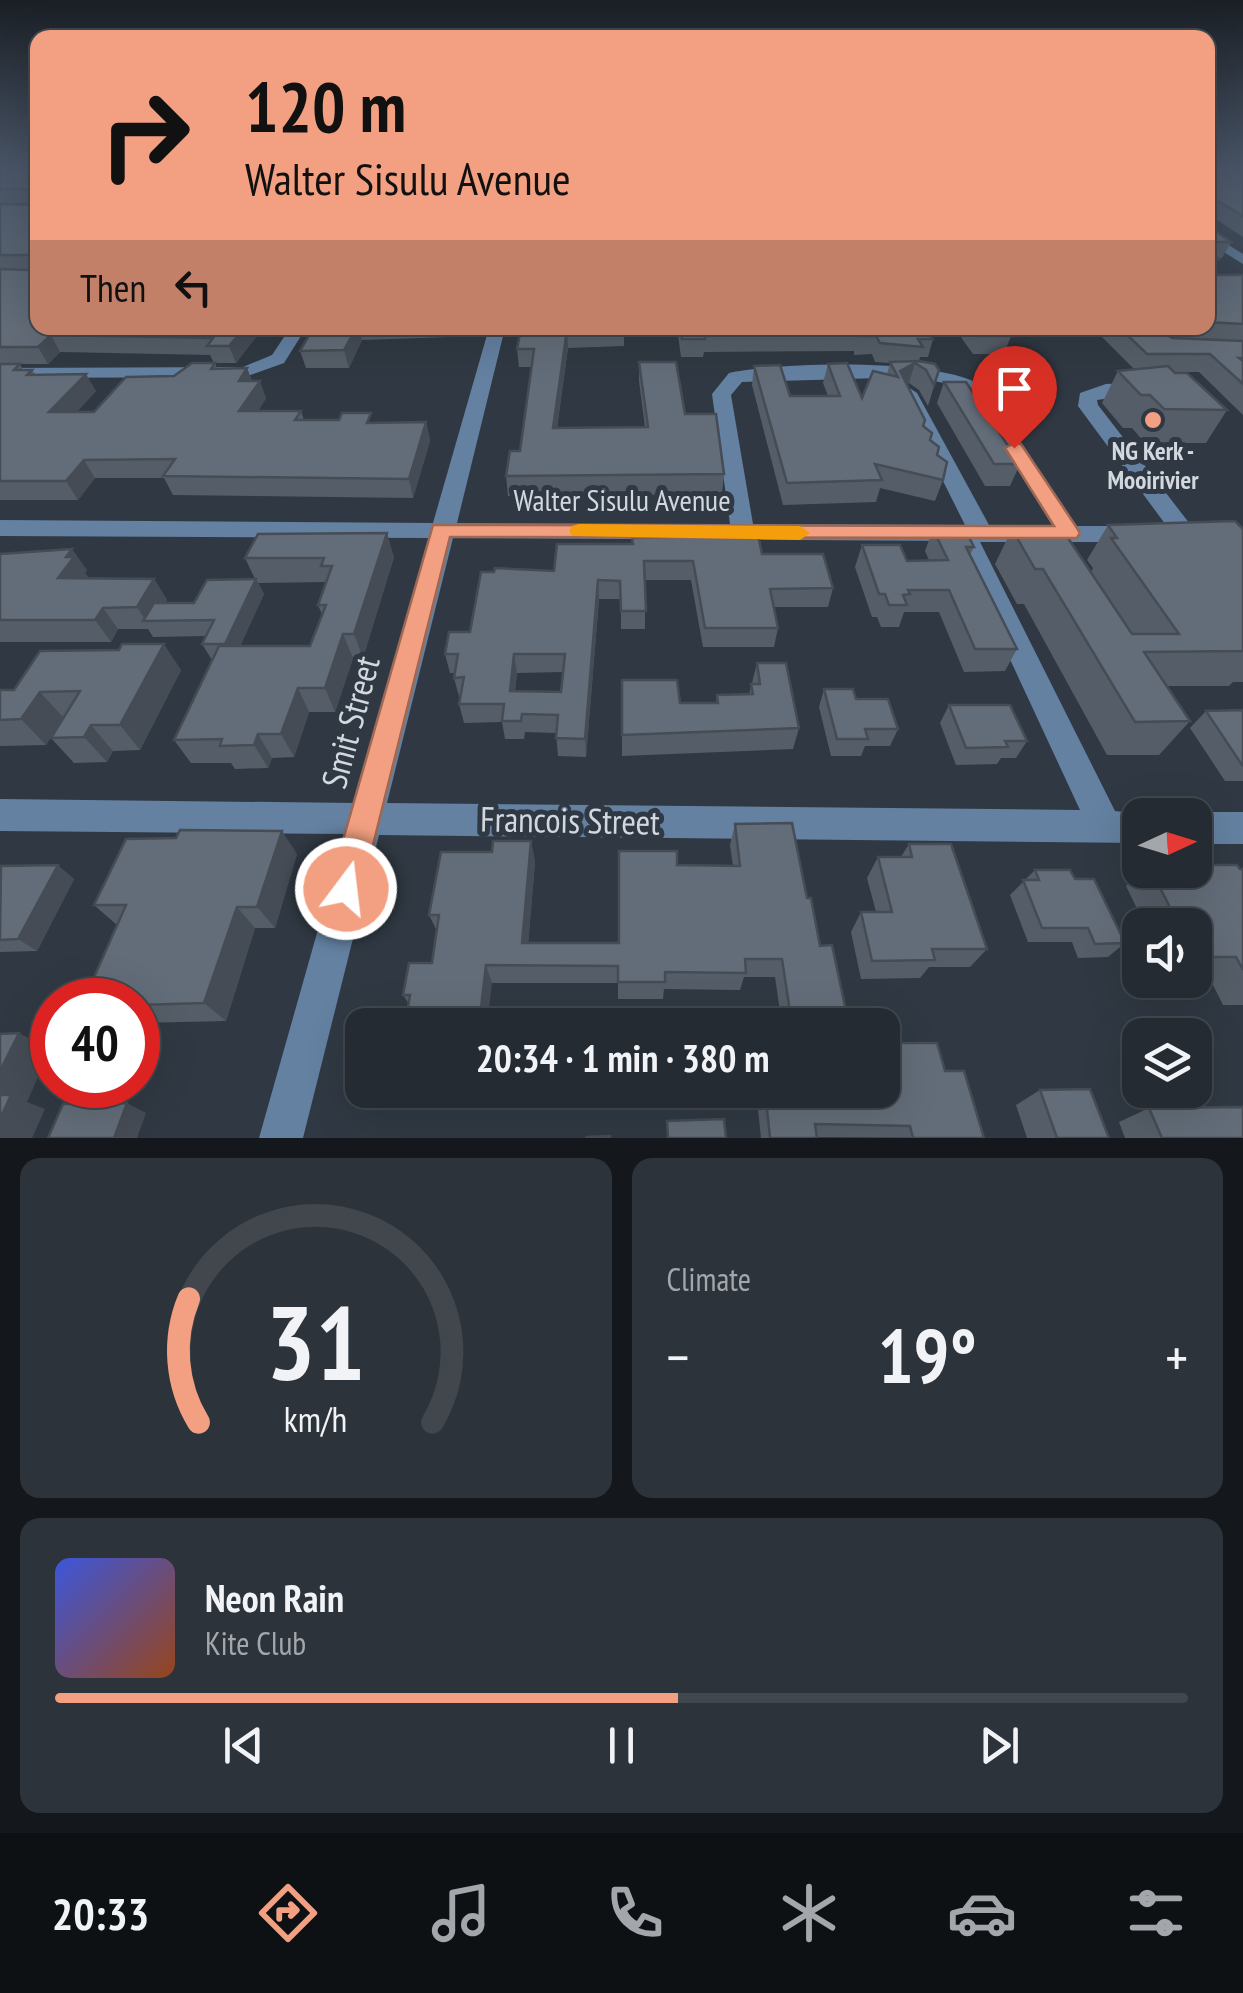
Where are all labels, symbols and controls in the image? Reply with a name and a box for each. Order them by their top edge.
text: 120 m [245,61,406,151]
icon: right [80,70,210,200]
text: Walter Sisulu Avenue [245,149,571,207]
icon: left [166,260,221,315]
text: Then [80,263,146,312]
pin [972,346,1057,449]
icon: arrive [987,361,1042,416]
marker: NG Kerk - Mooirivier [1142,409,1164,431]
place label: NG Kerk - Mooirivier [1107,435,1199,496]
street label: Walter Sisulu Avenue [513,480,731,519]
street label: Smit Street [310,651,390,793]
street label: Francois Street [480,795,661,845]
north arrow [1122,798,1212,888]
map controls [1122,798,1212,1108]
position arrow [294,837,398,941]
button: sound [1122,908,1212,998]
speed limit sign: 40 [30,978,160,1108]
button: layers [1122,1018,1212,1108]
text: 20:34 · 1 min · 380 m [476,1033,769,1082]
text: Climate [667,1258,751,1300]
text: 31 [266,1274,365,1409]
text: 19° [878,1307,977,1404]
text: − [667,1321,689,1392]
text: + [1165,1321,1188,1392]
text: km/h [284,1396,347,1442]
text: Neon Rain [205,1573,344,1622]
text: Kite Club [205,1622,306,1664]
icon: previous [216,1718,271,1773]
icon: pause [594,1718,649,1773]
icon: next [972,1718,1027,1773]
icon: directions [253,1878,323,1948]
icon: music [426,1878,496,1948]
icon: phone [600,1878,670,1948]
icon: climate [774,1878,844,1948]
icon: car [947,1878,1017,1948]
icon: filters [1121,1878,1191,1948]
text: 20:33 [52,1884,149,1942]

